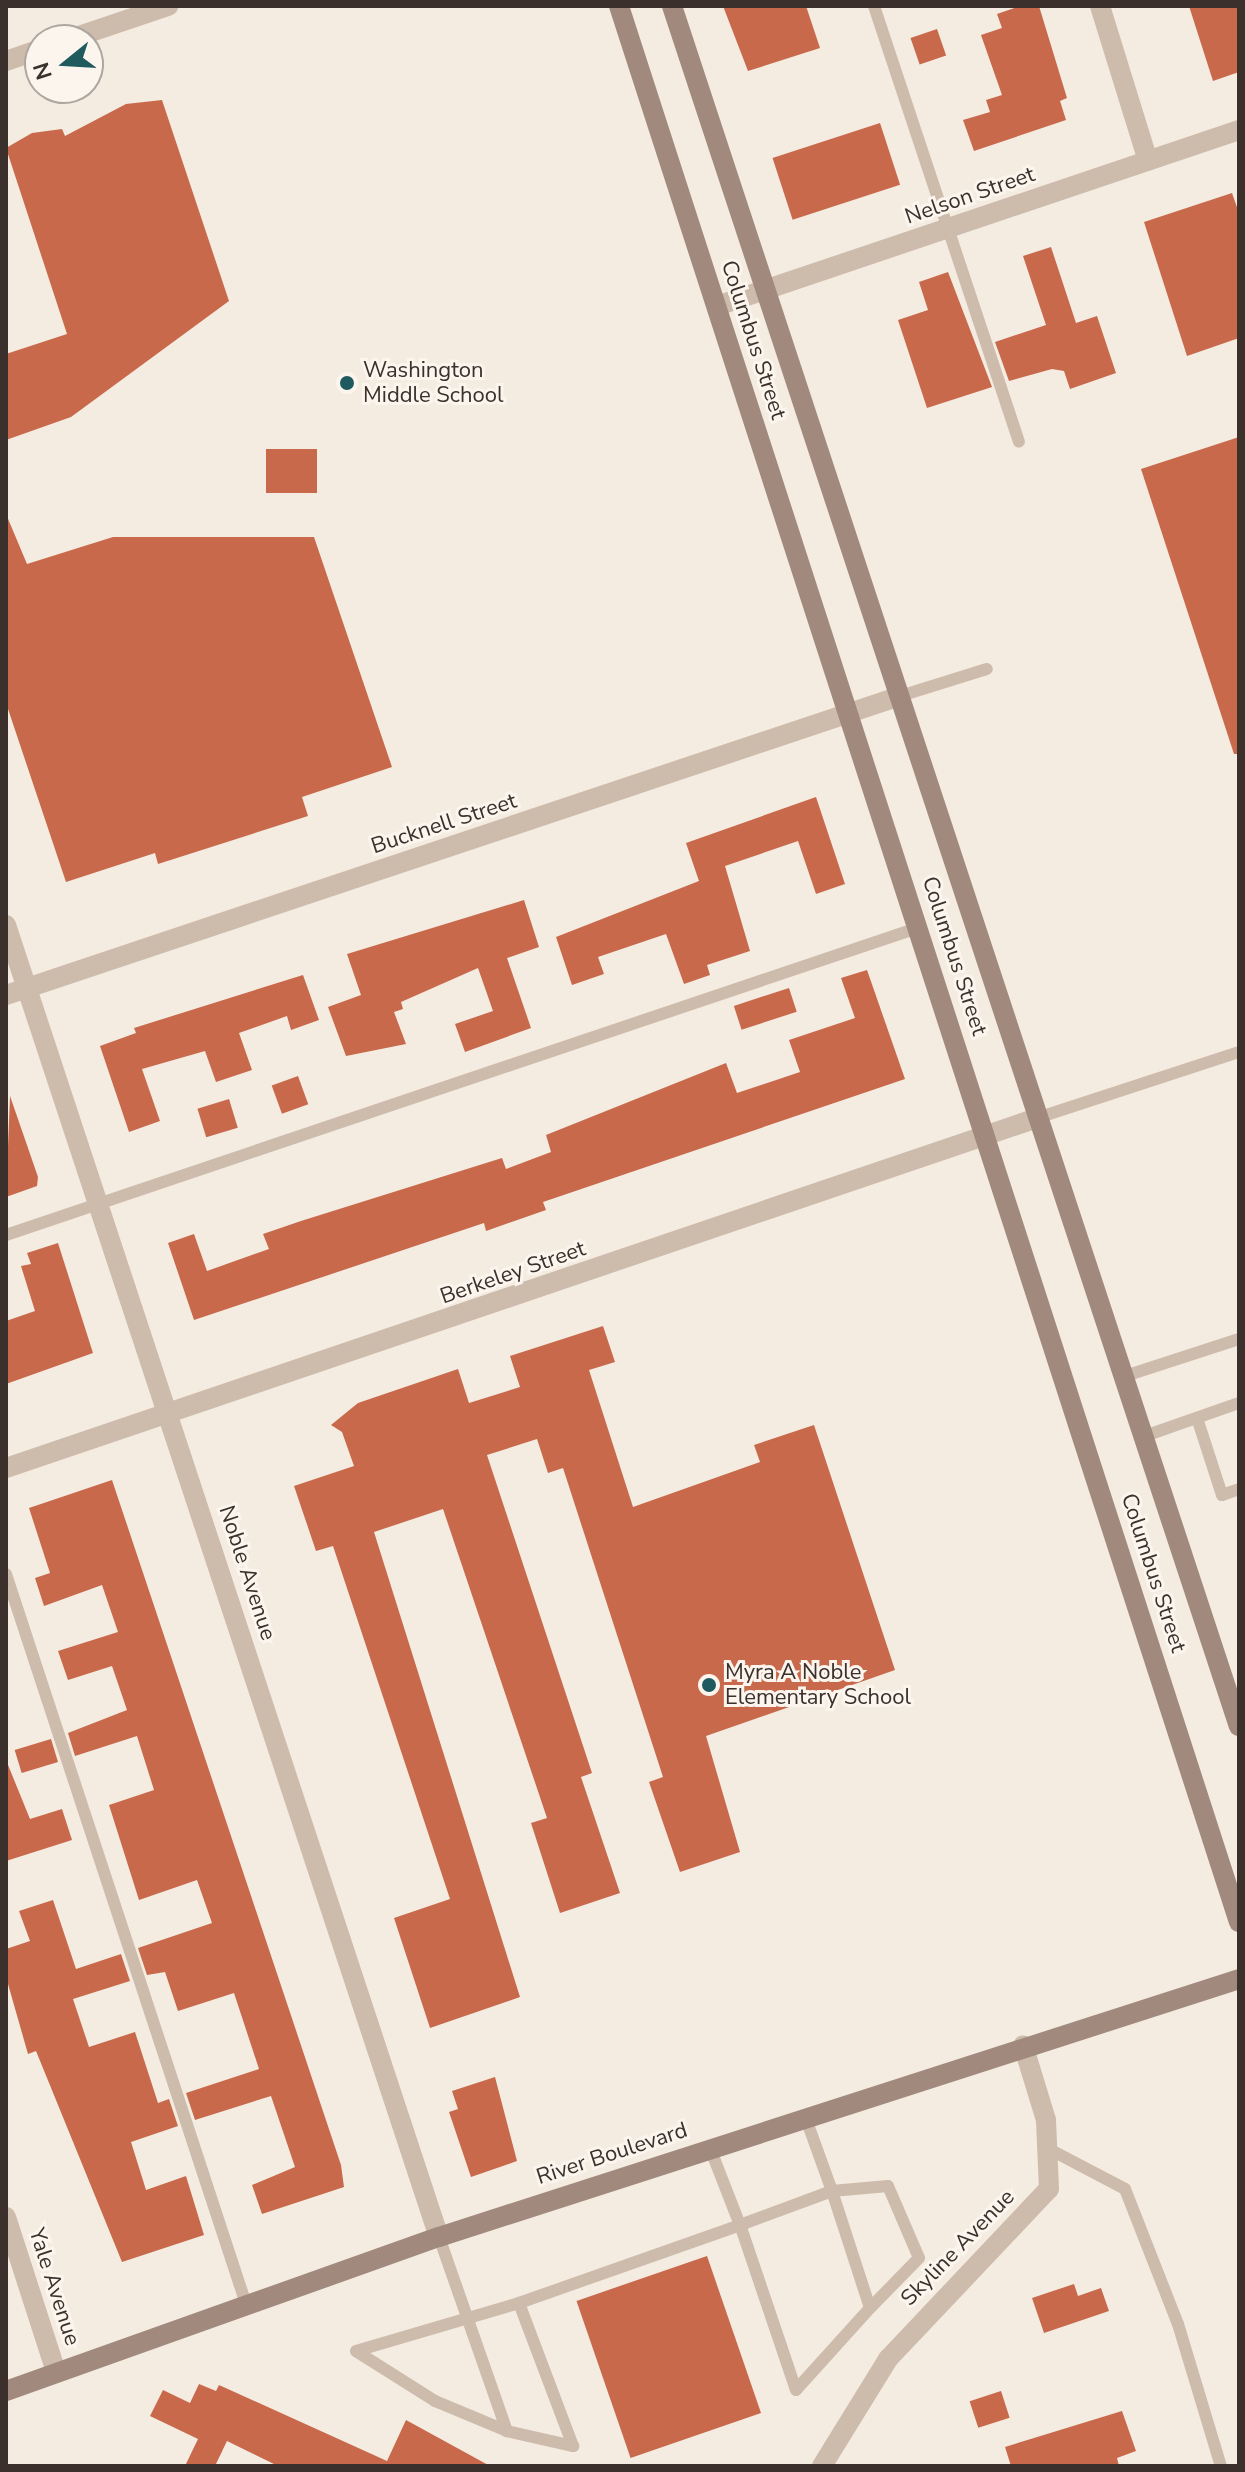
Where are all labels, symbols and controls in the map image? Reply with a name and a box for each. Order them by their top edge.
north arrow [24,24,104,104]
text: N [26,58,60,83]
street label: Nelson Street [902,161,1038,231]
street label: Columbus Street [715,257,791,423]
place label: Washington Middle School [363,357,504,408]
marker: Washington Middle School [338,374,356,392]
street label: Bucknell Street [368,788,520,860]
street label: Columbus Street [916,873,992,1039]
street label: Berkeley Street [437,1236,589,1310]
street label: Columbus Street [1115,1490,1191,1656]
street label: Noble Avenue [213,1502,281,1644]
place label: Myra A Noble Elementary School [725,1659,911,1710]
marker: Myra A Noble Elementary School [700,1676,718,1694]
street label: River Boulevard [533,2117,691,2191]
street label: Skyline Avenue [896,2184,1020,2312]
street label: Yale Avenue [23,2225,85,2349]

